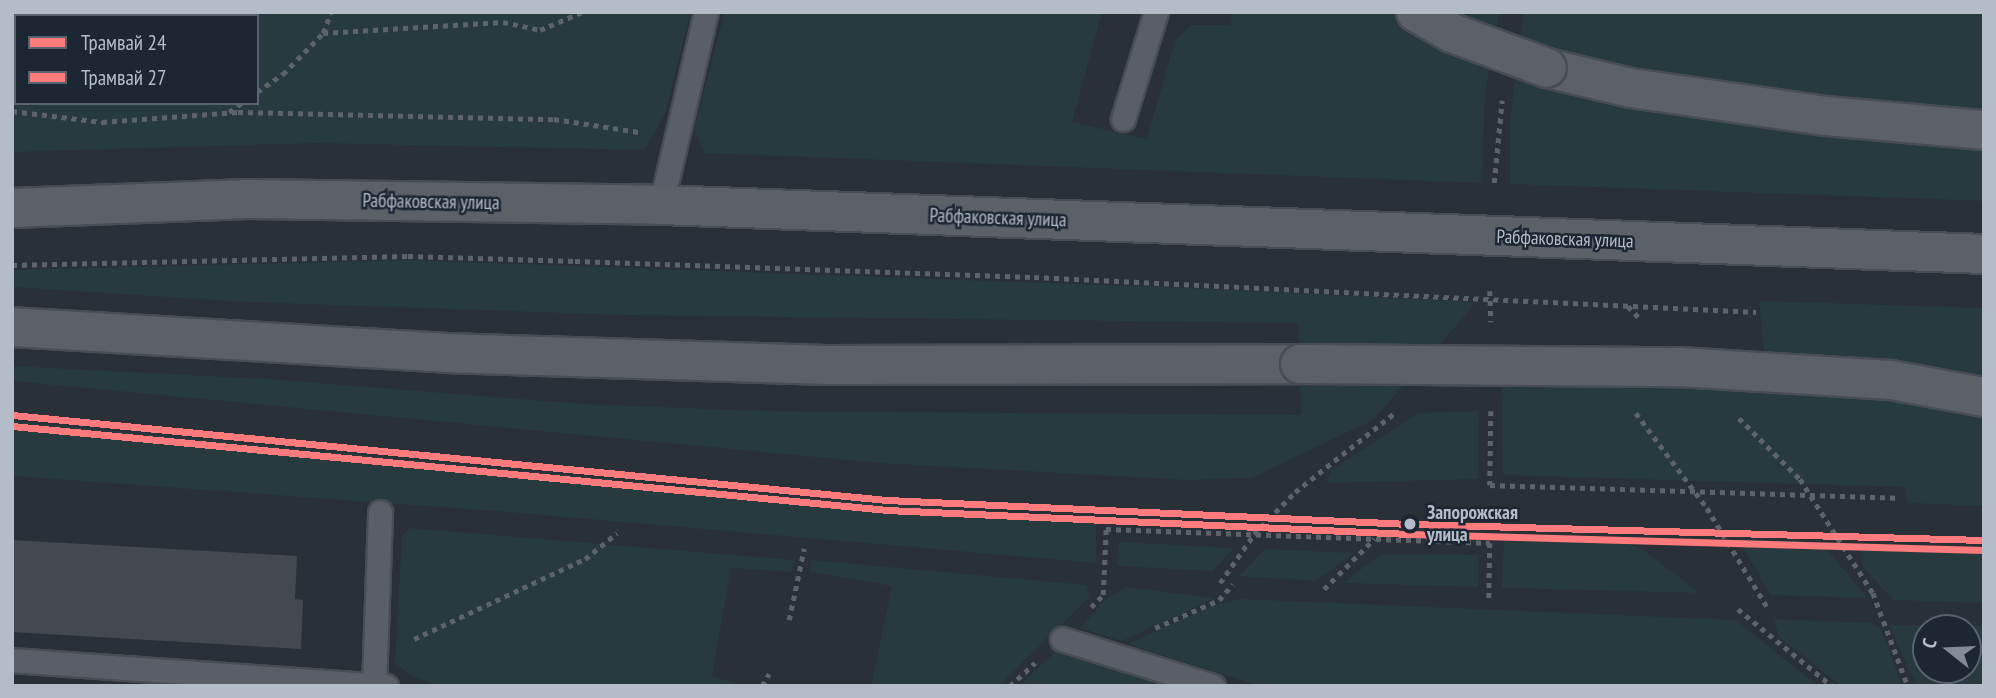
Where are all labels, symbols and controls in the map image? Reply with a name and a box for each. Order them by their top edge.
legend [14,14,259,105]
text: Трамвай 24 [81,29,166,56]
text: Трамвай 27 [81,64,166,91]
street label: Рабфаковская улица [362,189,500,215]
street label: Рабфаковская улица [929,204,1067,232]
street label: Рабфаковская улица [1496,225,1634,253]
place label: Запорожская улица [1427,502,1518,546]
marker: Запорожская улица [1399,513,1421,535]
north arrow [1912,614,1982,684]
text: С [1916,635,1942,651]

